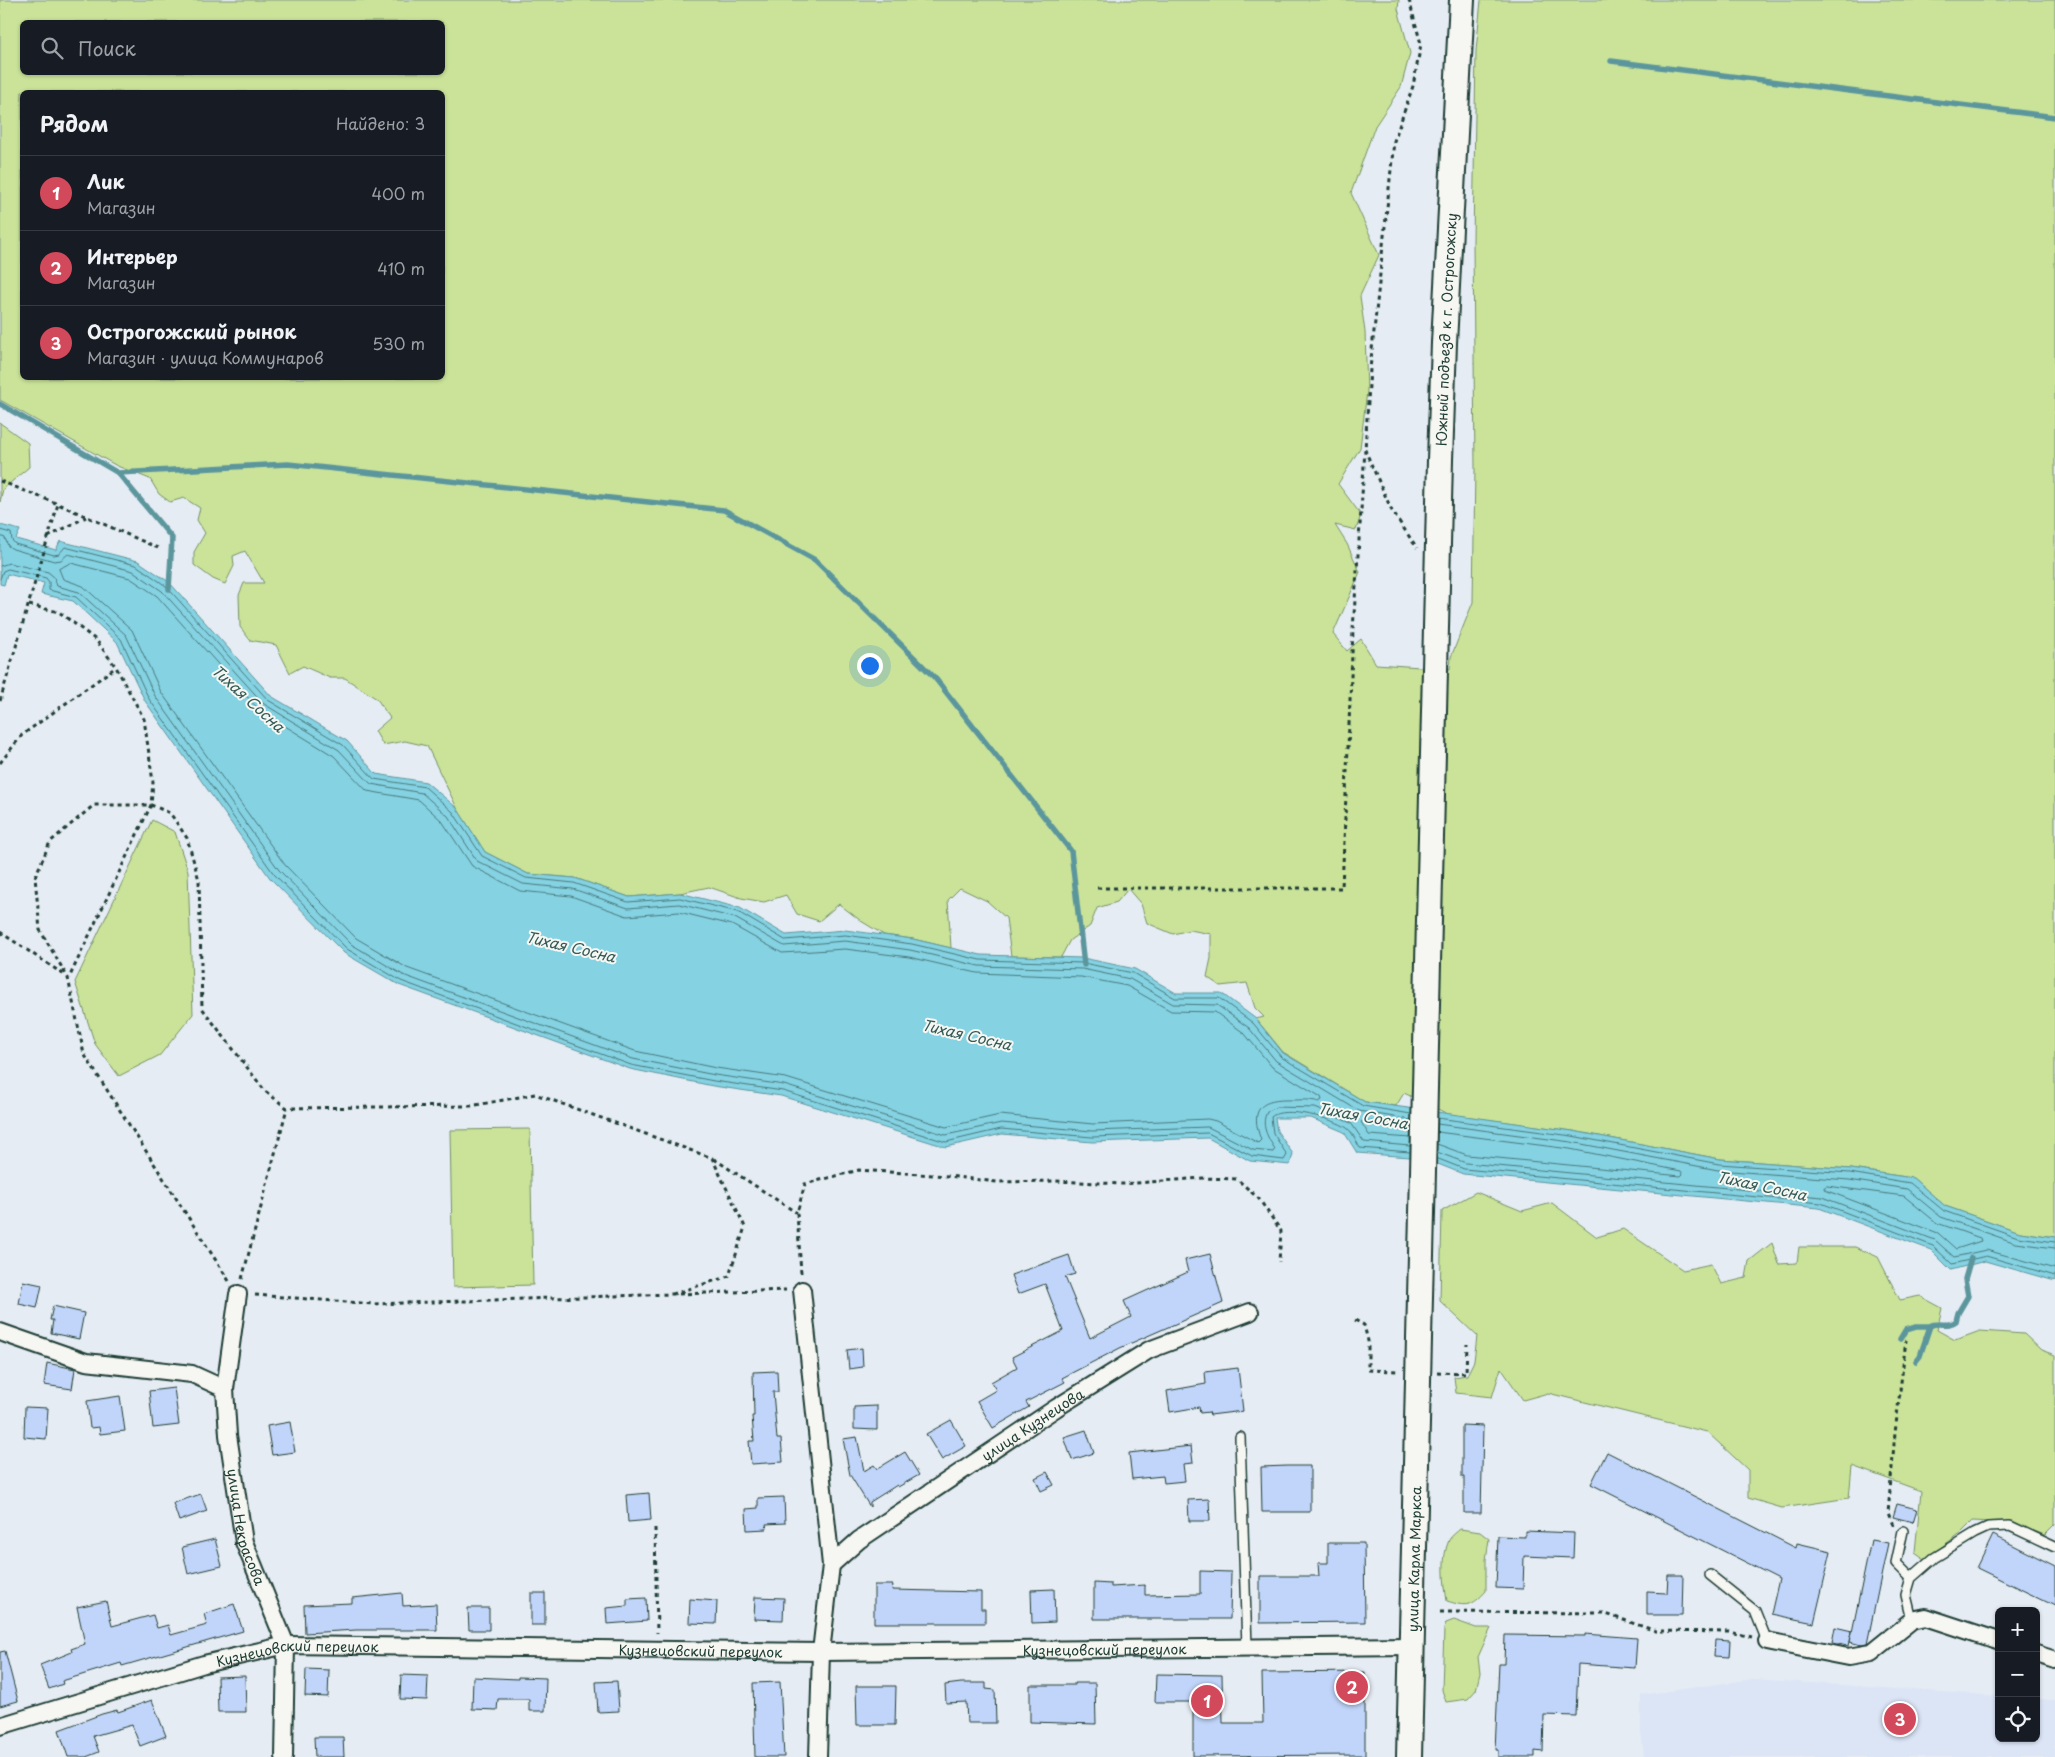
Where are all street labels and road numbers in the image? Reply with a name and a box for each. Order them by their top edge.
street label: Южный подъезд к г. Острогожску [1430,212,1461,446]
street label: улица Кузнецова [977,1383,1088,1466]
street label: улица Некрасова [223,1467,271,1589]
street label: улица Карла Маркса [1401,1486,1426,1632]
street label: Кузнецовский переулок [214,1635,379,1671]
street label: Кузнецовский переулок [1022,1638,1187,1660]
street label: Кузнецовский переулок [618,1639,783,1662]

